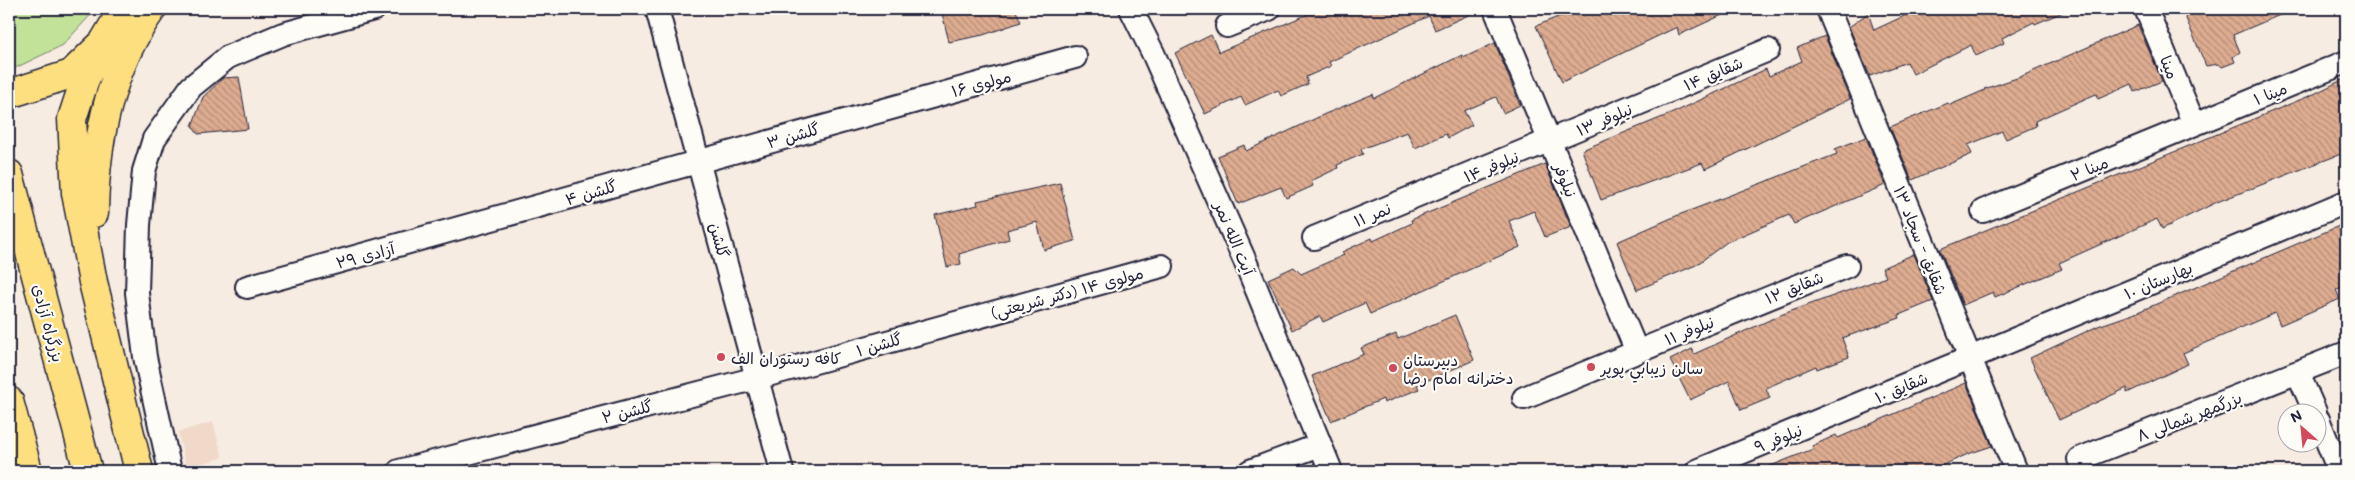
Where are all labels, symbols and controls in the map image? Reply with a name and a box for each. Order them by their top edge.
street label: شقایق ۱۴ [1680,51,1746,95]
street label: مینا [2156,52,2184,82]
street label: مولوی ۱۶ [949,65,1014,102]
street label: مینا ۱ [2250,77,2290,109]
street label: نیلوفر ۱۳ [1573,98,1636,141]
street label: گلشن ۳ [764,117,822,153]
street label: نیلوفر ۱۴ [1460,145,1522,187]
street label: مینا ۲ [2067,151,2111,185]
street label: نیلوفر [1548,158,1582,200]
street label: گلشن ۴ [563,175,619,209]
street label: شقایق - سجاد ۱۳ [1890,183,1952,297]
street label: آیت الله نمر [1209,196,1260,279]
street label: نمر ۱۱ [1350,197,1394,231]
street label: گلشن [705,220,735,260]
street label: آزادی ۲۹ [333,237,398,273]
street label: بهارستان ۱۰ [2121,256,2195,304]
street label: مولوی ۱۴ (دکتر شریعتی) [988,262,1146,323]
street label: شقایق ۱۲ [1762,266,1826,308]
street label: بزرگراه آزادی [29,282,69,364]
street label: نیلوفر ۱۱ [1661,311,1717,350]
street label: گلشن ۱ [854,327,904,361]
place label: کافه رستوران الف [731,347,842,369]
place label: دبیرستان دخترانه امام رضا [1403,349,1514,391]
marker: کافه رستوران الف [715,351,727,363]
place label: سالن زيبابي پوپر [1599,357,1703,383]
marker: سالن زيبابي پوپر [1585,361,1597,373]
marker: دبیرستان دخترانه امام رضا [1387,362,1399,374]
street label: شقایق ۱۰ [1871,366,1931,408]
street label: بزرگمهر شمالی ۸ [2133,386,2245,447]
street label: گلشن ۲ [599,395,655,427]
north arrow [2278,402,2328,452]
text: N [2287,405,2305,427]
street label: نیلوفر ۹ [1751,419,1805,458]

